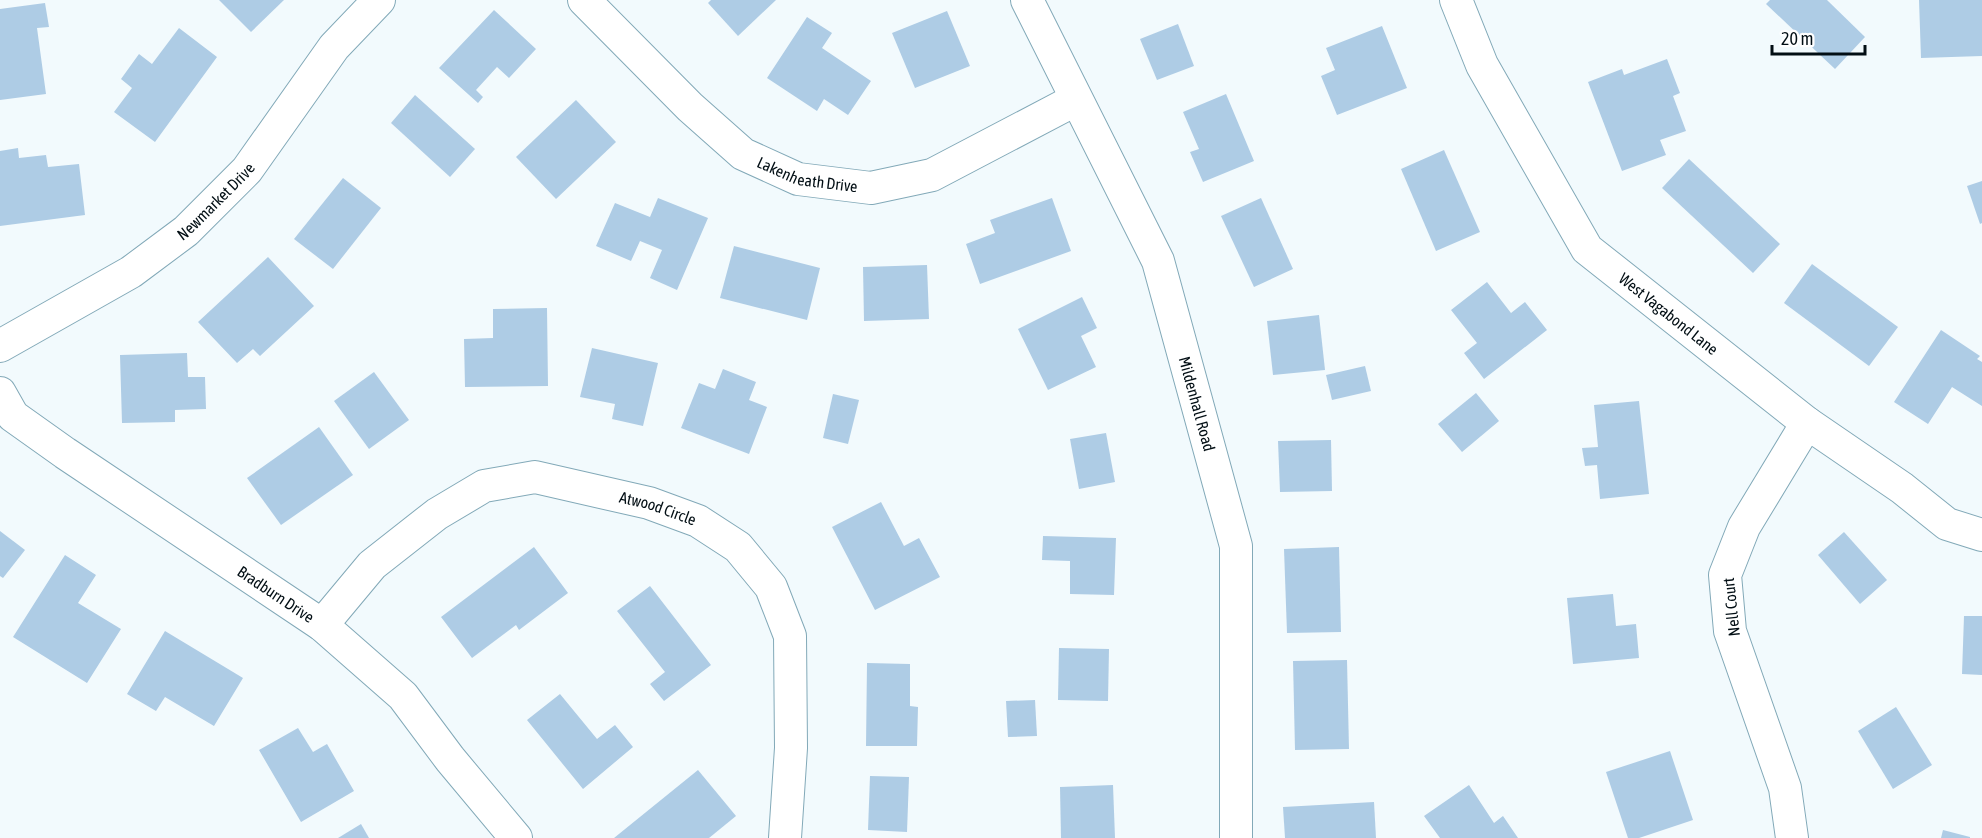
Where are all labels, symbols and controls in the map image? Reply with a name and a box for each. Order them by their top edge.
scale bar [1772,18,1865,56]
text: 20 m [1781,28,1813,49]
street label: Lakenheath Drive [755,153,859,195]
street label: Newmarket Drive [173,159,258,244]
street label: West Vagabond Lane [1616,269,1722,358]
street label: Mildenhall Road [1175,354,1219,453]
street label: Atwood Circle [618,488,699,529]
street label: Bradburn Drive [234,562,318,626]
street label: Nell Court [1719,576,1743,637]

